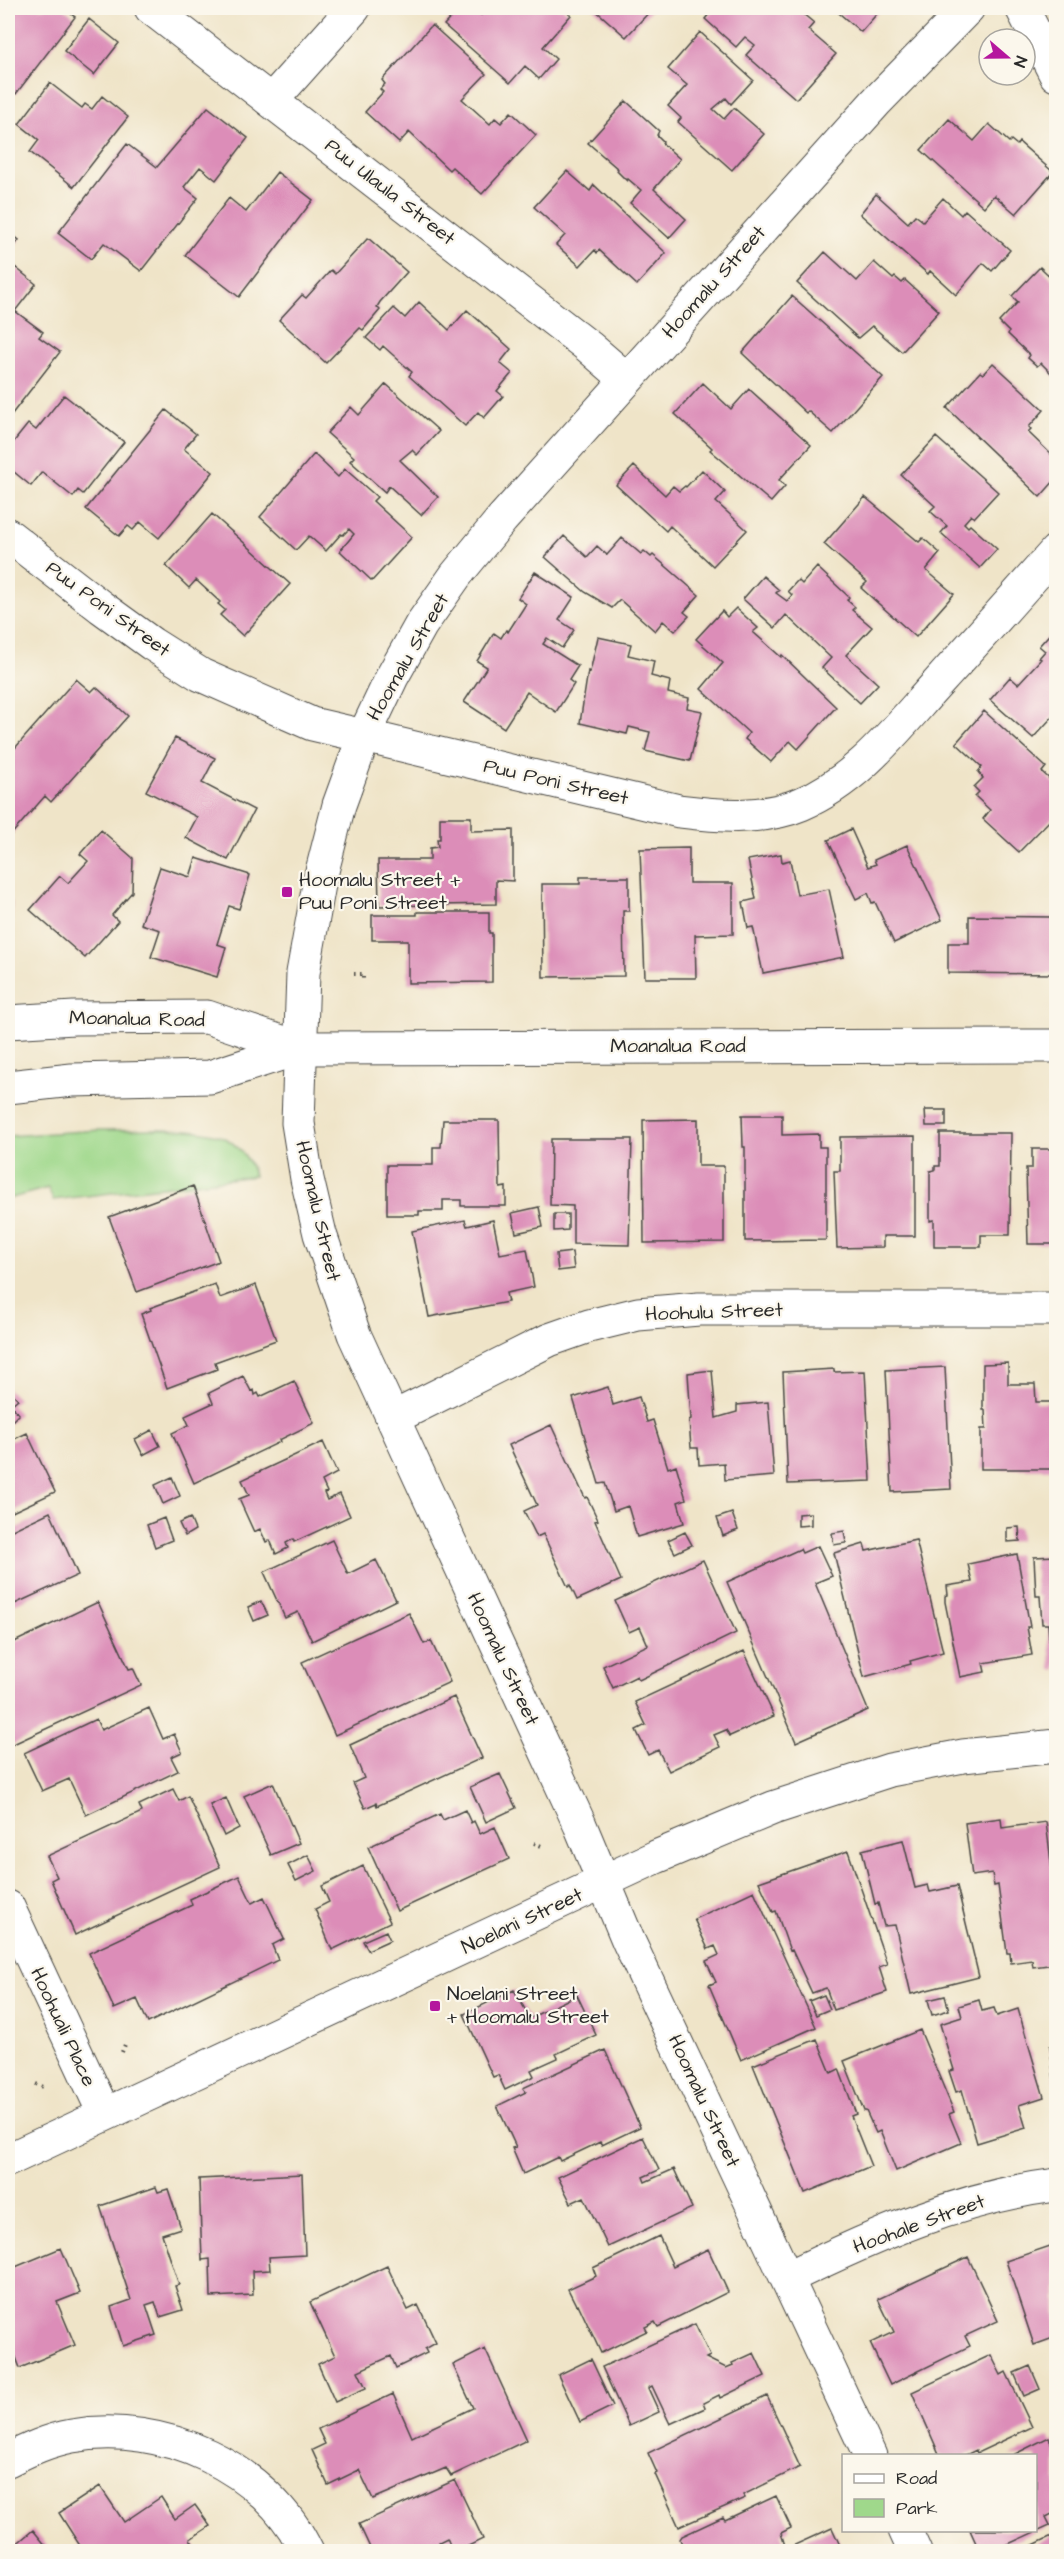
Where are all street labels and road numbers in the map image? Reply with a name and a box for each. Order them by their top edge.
street label: Puu Ulaula Street [319,132,461,252]
street label: Hoomalu Street [656,219,772,345]
street label: Puu Poni Street [40,554,176,664]
street label: Hoomalu Street [360,588,456,726]
street label: Puu Poni Street [481,752,631,812]
street label: Moanalua Road [69,1004,205,1034]
street label: Moanalua Road [610,1032,746,1060]
street label: Hoomalu Street [288,1138,348,1284]
street label: Hoohulu Street [645,1296,783,1328]
street label: Hoomalu Street [460,1588,546,1730]
street label: Noelani Street [457,1881,587,1961]
street label: Hoohuali Place [23,1963,103,2091]
street label: Hoomalu Street [661,2030,747,2172]
street label: Hoohale Street [849,2187,989,2261]

